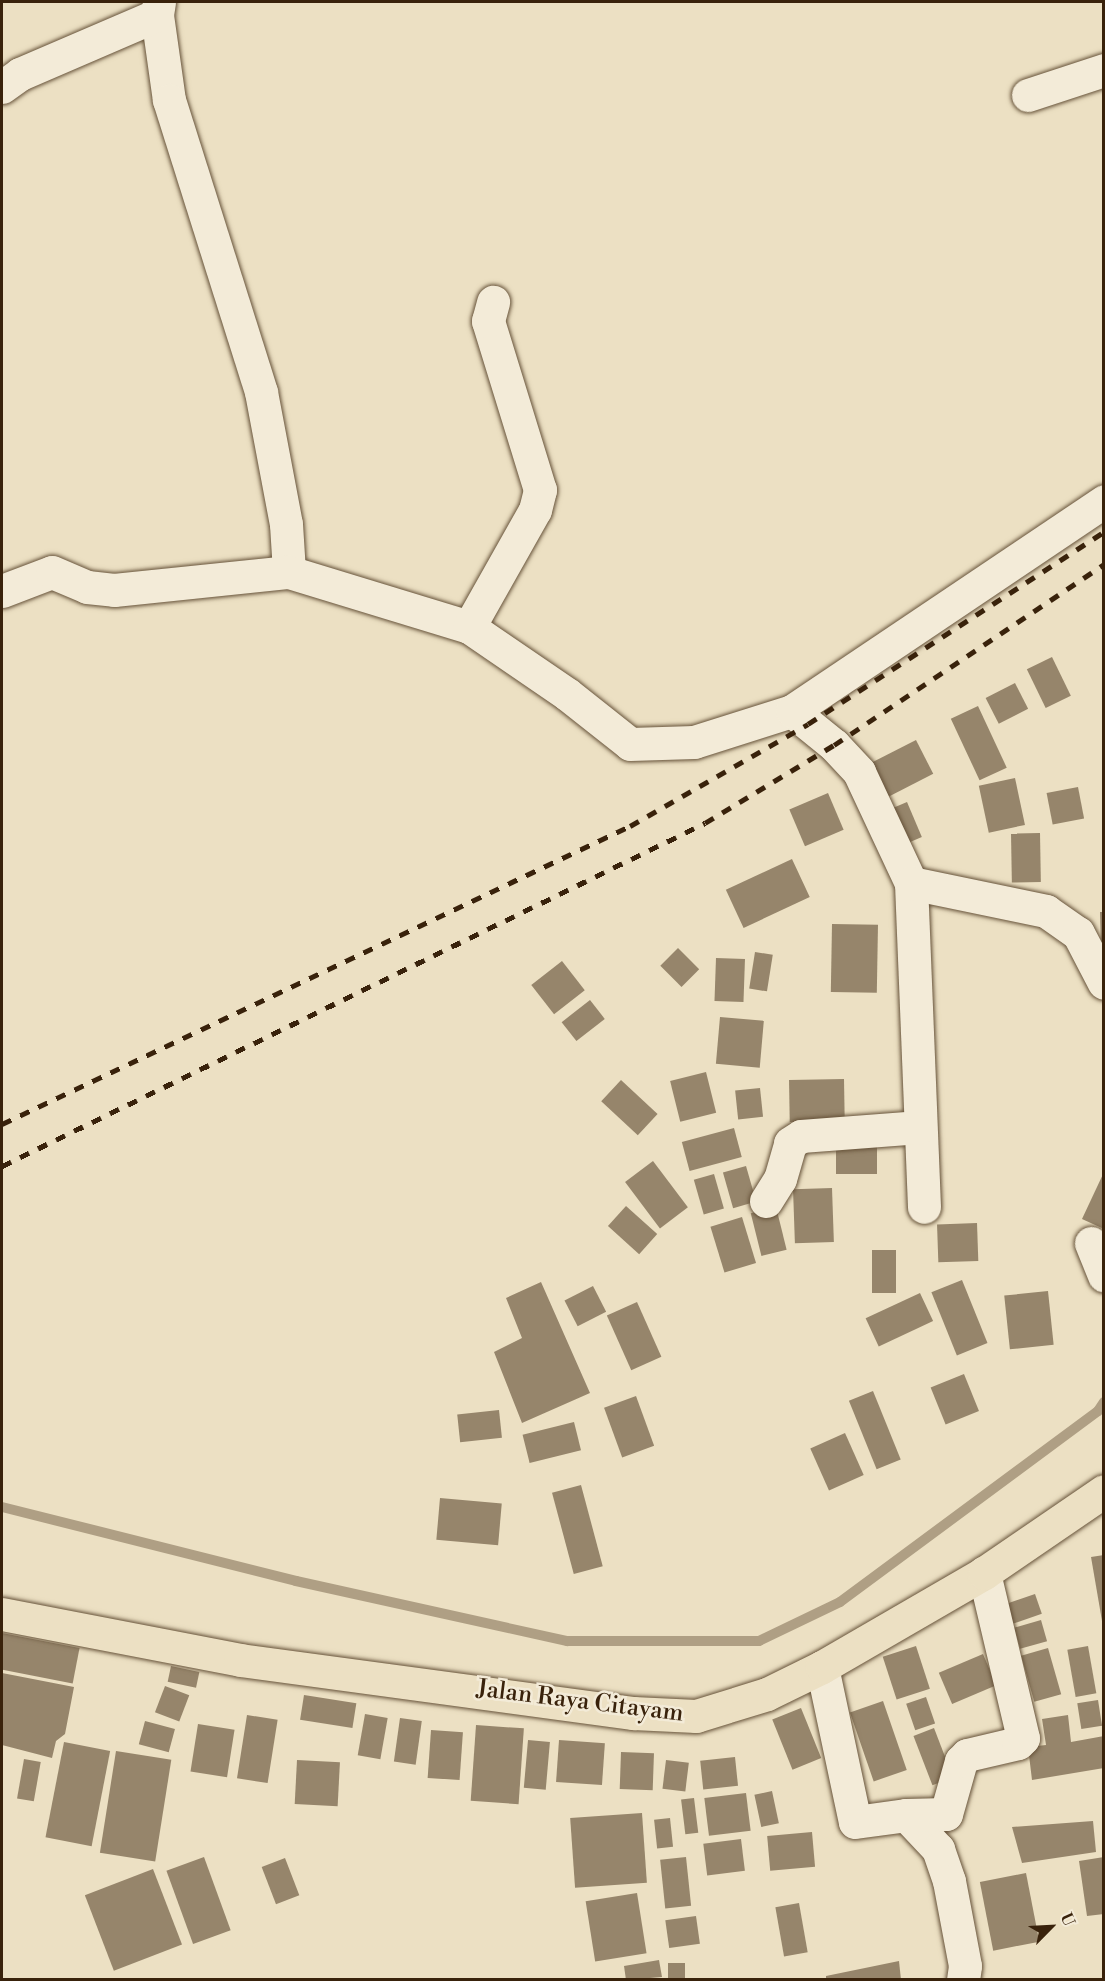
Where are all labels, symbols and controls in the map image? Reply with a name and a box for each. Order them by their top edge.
street label: Jalan Raya Citayam [475,1675,685,1729]
north arrow [1021,1897,1081,1957]
text: U [1056,1910,1079,1929]

